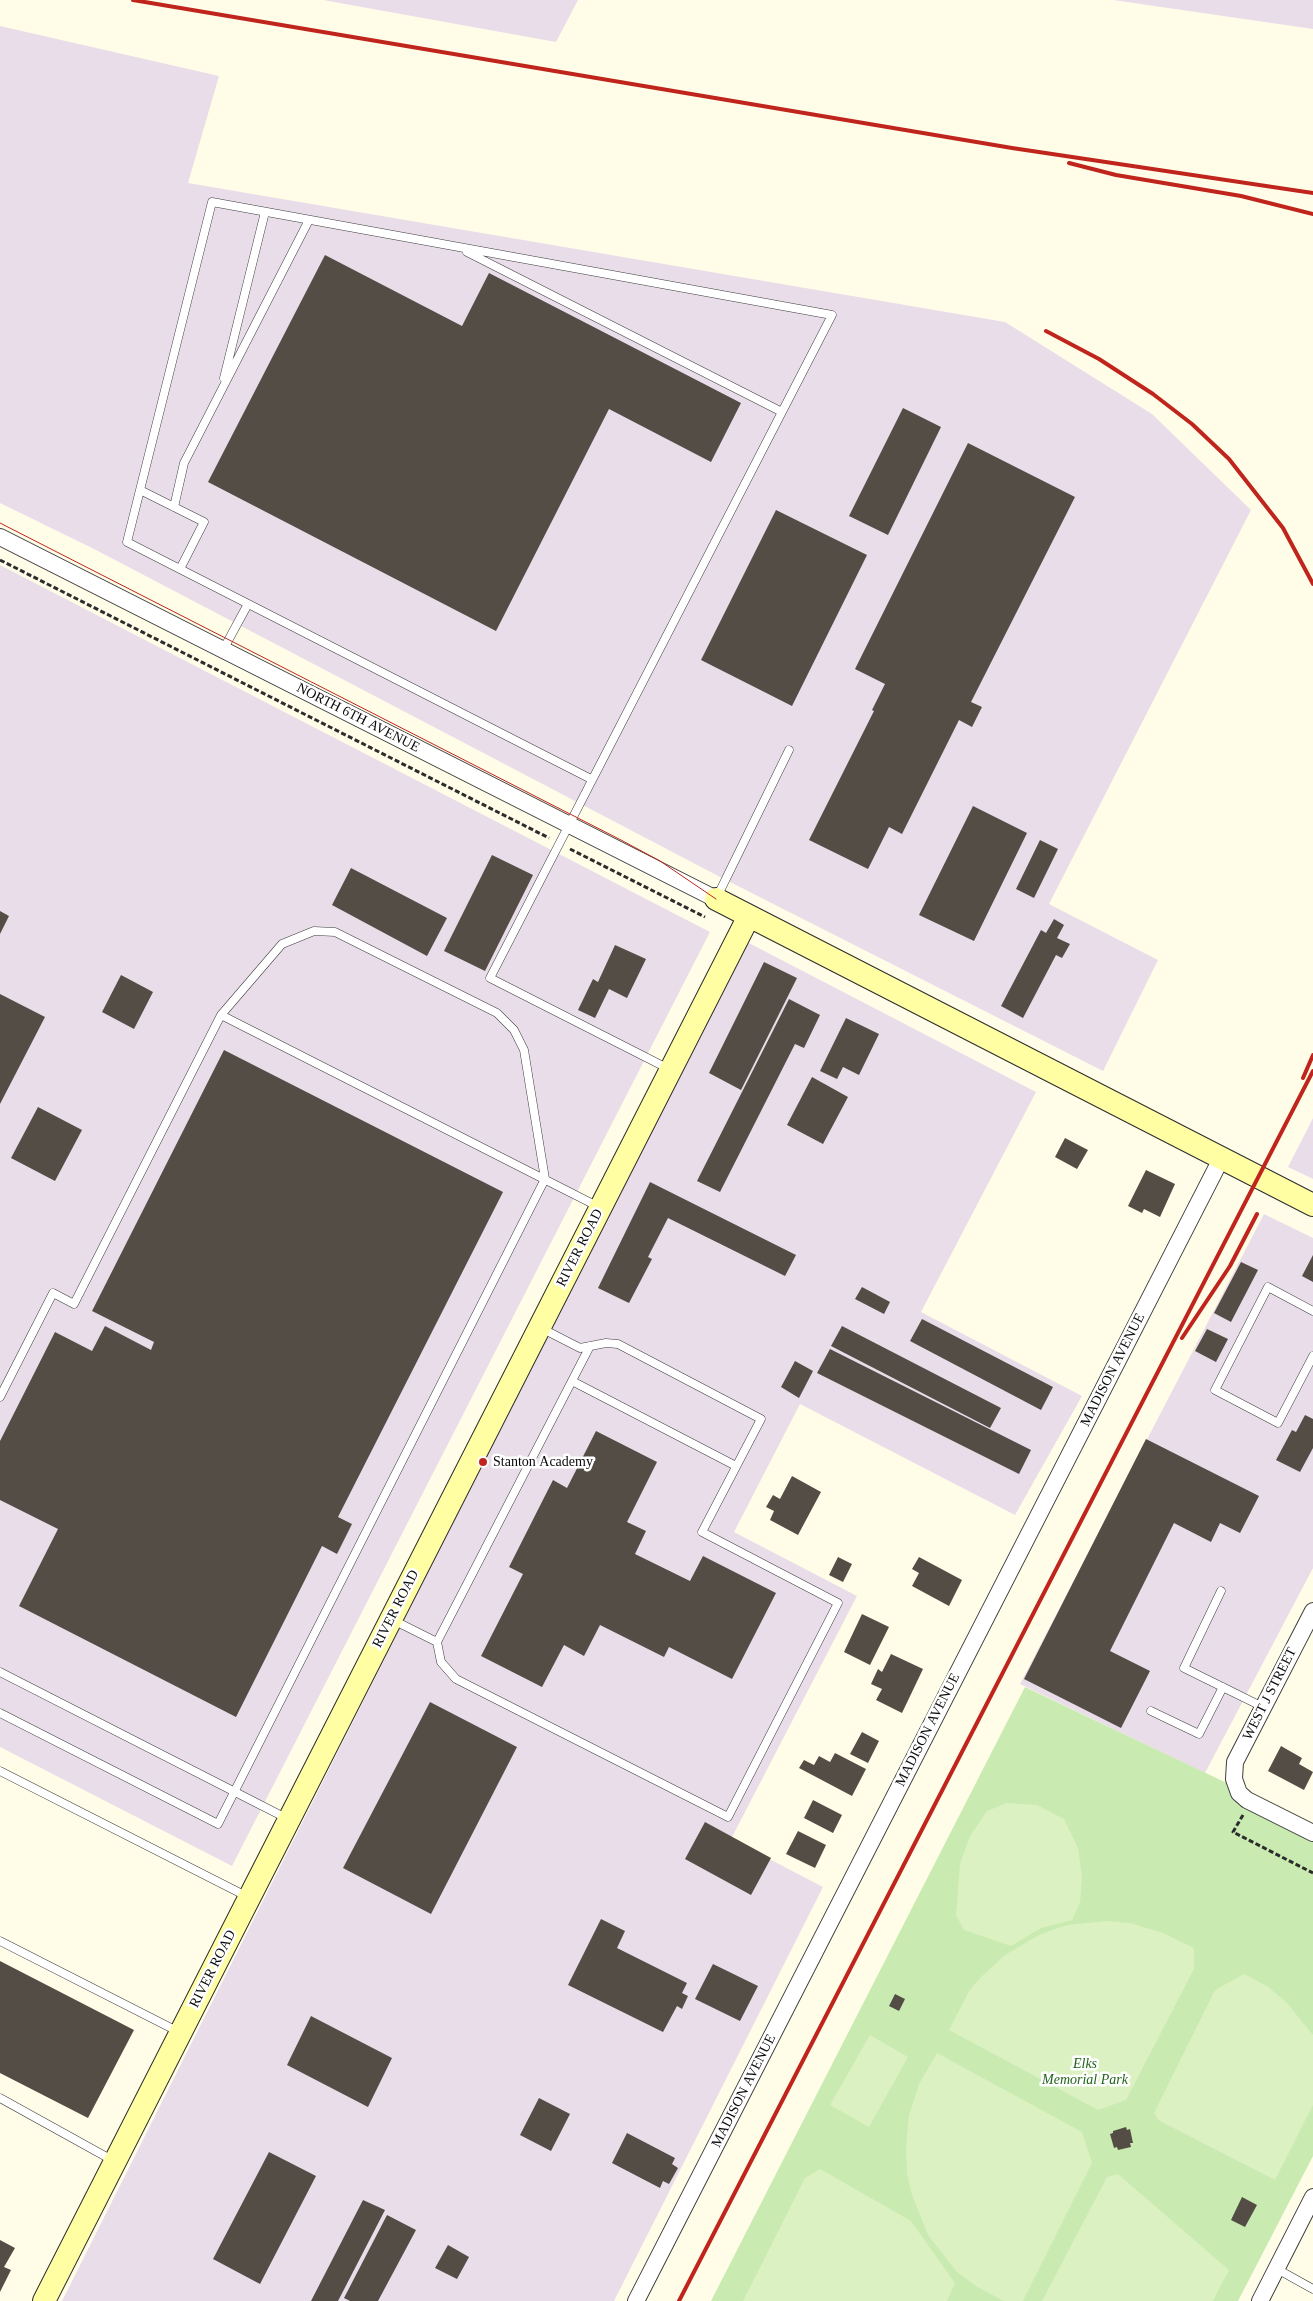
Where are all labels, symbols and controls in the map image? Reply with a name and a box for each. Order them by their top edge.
street label: NORTH 6TH AVENUE [294,680,422,756]
street label: RIVER ROAD [553,1206,607,1290]
street label: MADISON AVENUE [1077,1311,1149,1429]
place label: Stanton Academy [493,1454,593,1470]
marker: Stanton Academy [477,1456,489,1468]
street label: RIVER ROAD [369,1567,423,1651]
street label: WEST J STREET [1239,1645,1301,1743]
street label: MADISON AVENUE [892,1671,964,1789]
street label: RIVER ROAD [186,1927,240,2011]
street label: MADISON AVENUE [708,2032,780,2150]
park label: Elks Memorial Park [1042,2056,1128,2088]

